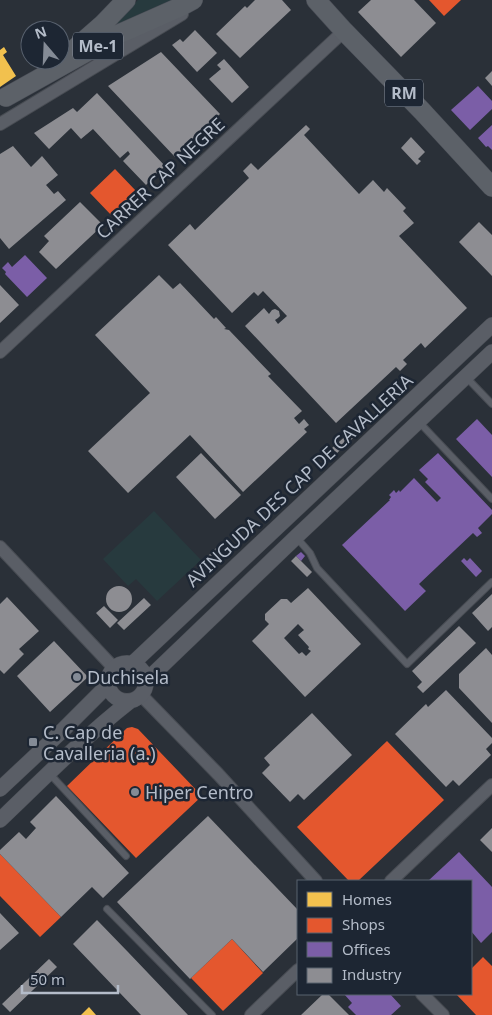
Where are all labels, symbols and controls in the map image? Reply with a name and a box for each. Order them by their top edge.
north arrow [20,20,70,70]
text: N [32,21,49,43]
road number: Me-1 [73,32,123,59]
road number: RM [385,80,423,106]
street label: CARRER CAP NEGRE [91,112,229,244]
street label: AVINGUDA DES CAP DE CAVALLERIA [180,368,418,592]
place label: Duchisela [87,665,169,689]
marker: Duchisela [71,671,83,683]
place label: C. Cap de Cavalleria (a.) [43,720,156,765]
marker: C. Cap de Cavalleria (a.) [27,736,39,748]
place label: Hiper Centro [145,780,253,804]
marker: Hiper Centro [129,786,141,798]
legend [297,880,472,995]
text: Homes [342,889,392,909]
text: Shops [342,914,385,934]
text: Offices [342,939,391,959]
scale bar [22,962,119,994]
text: Industry [342,964,402,984]
text: 50 m [30,969,65,989]

